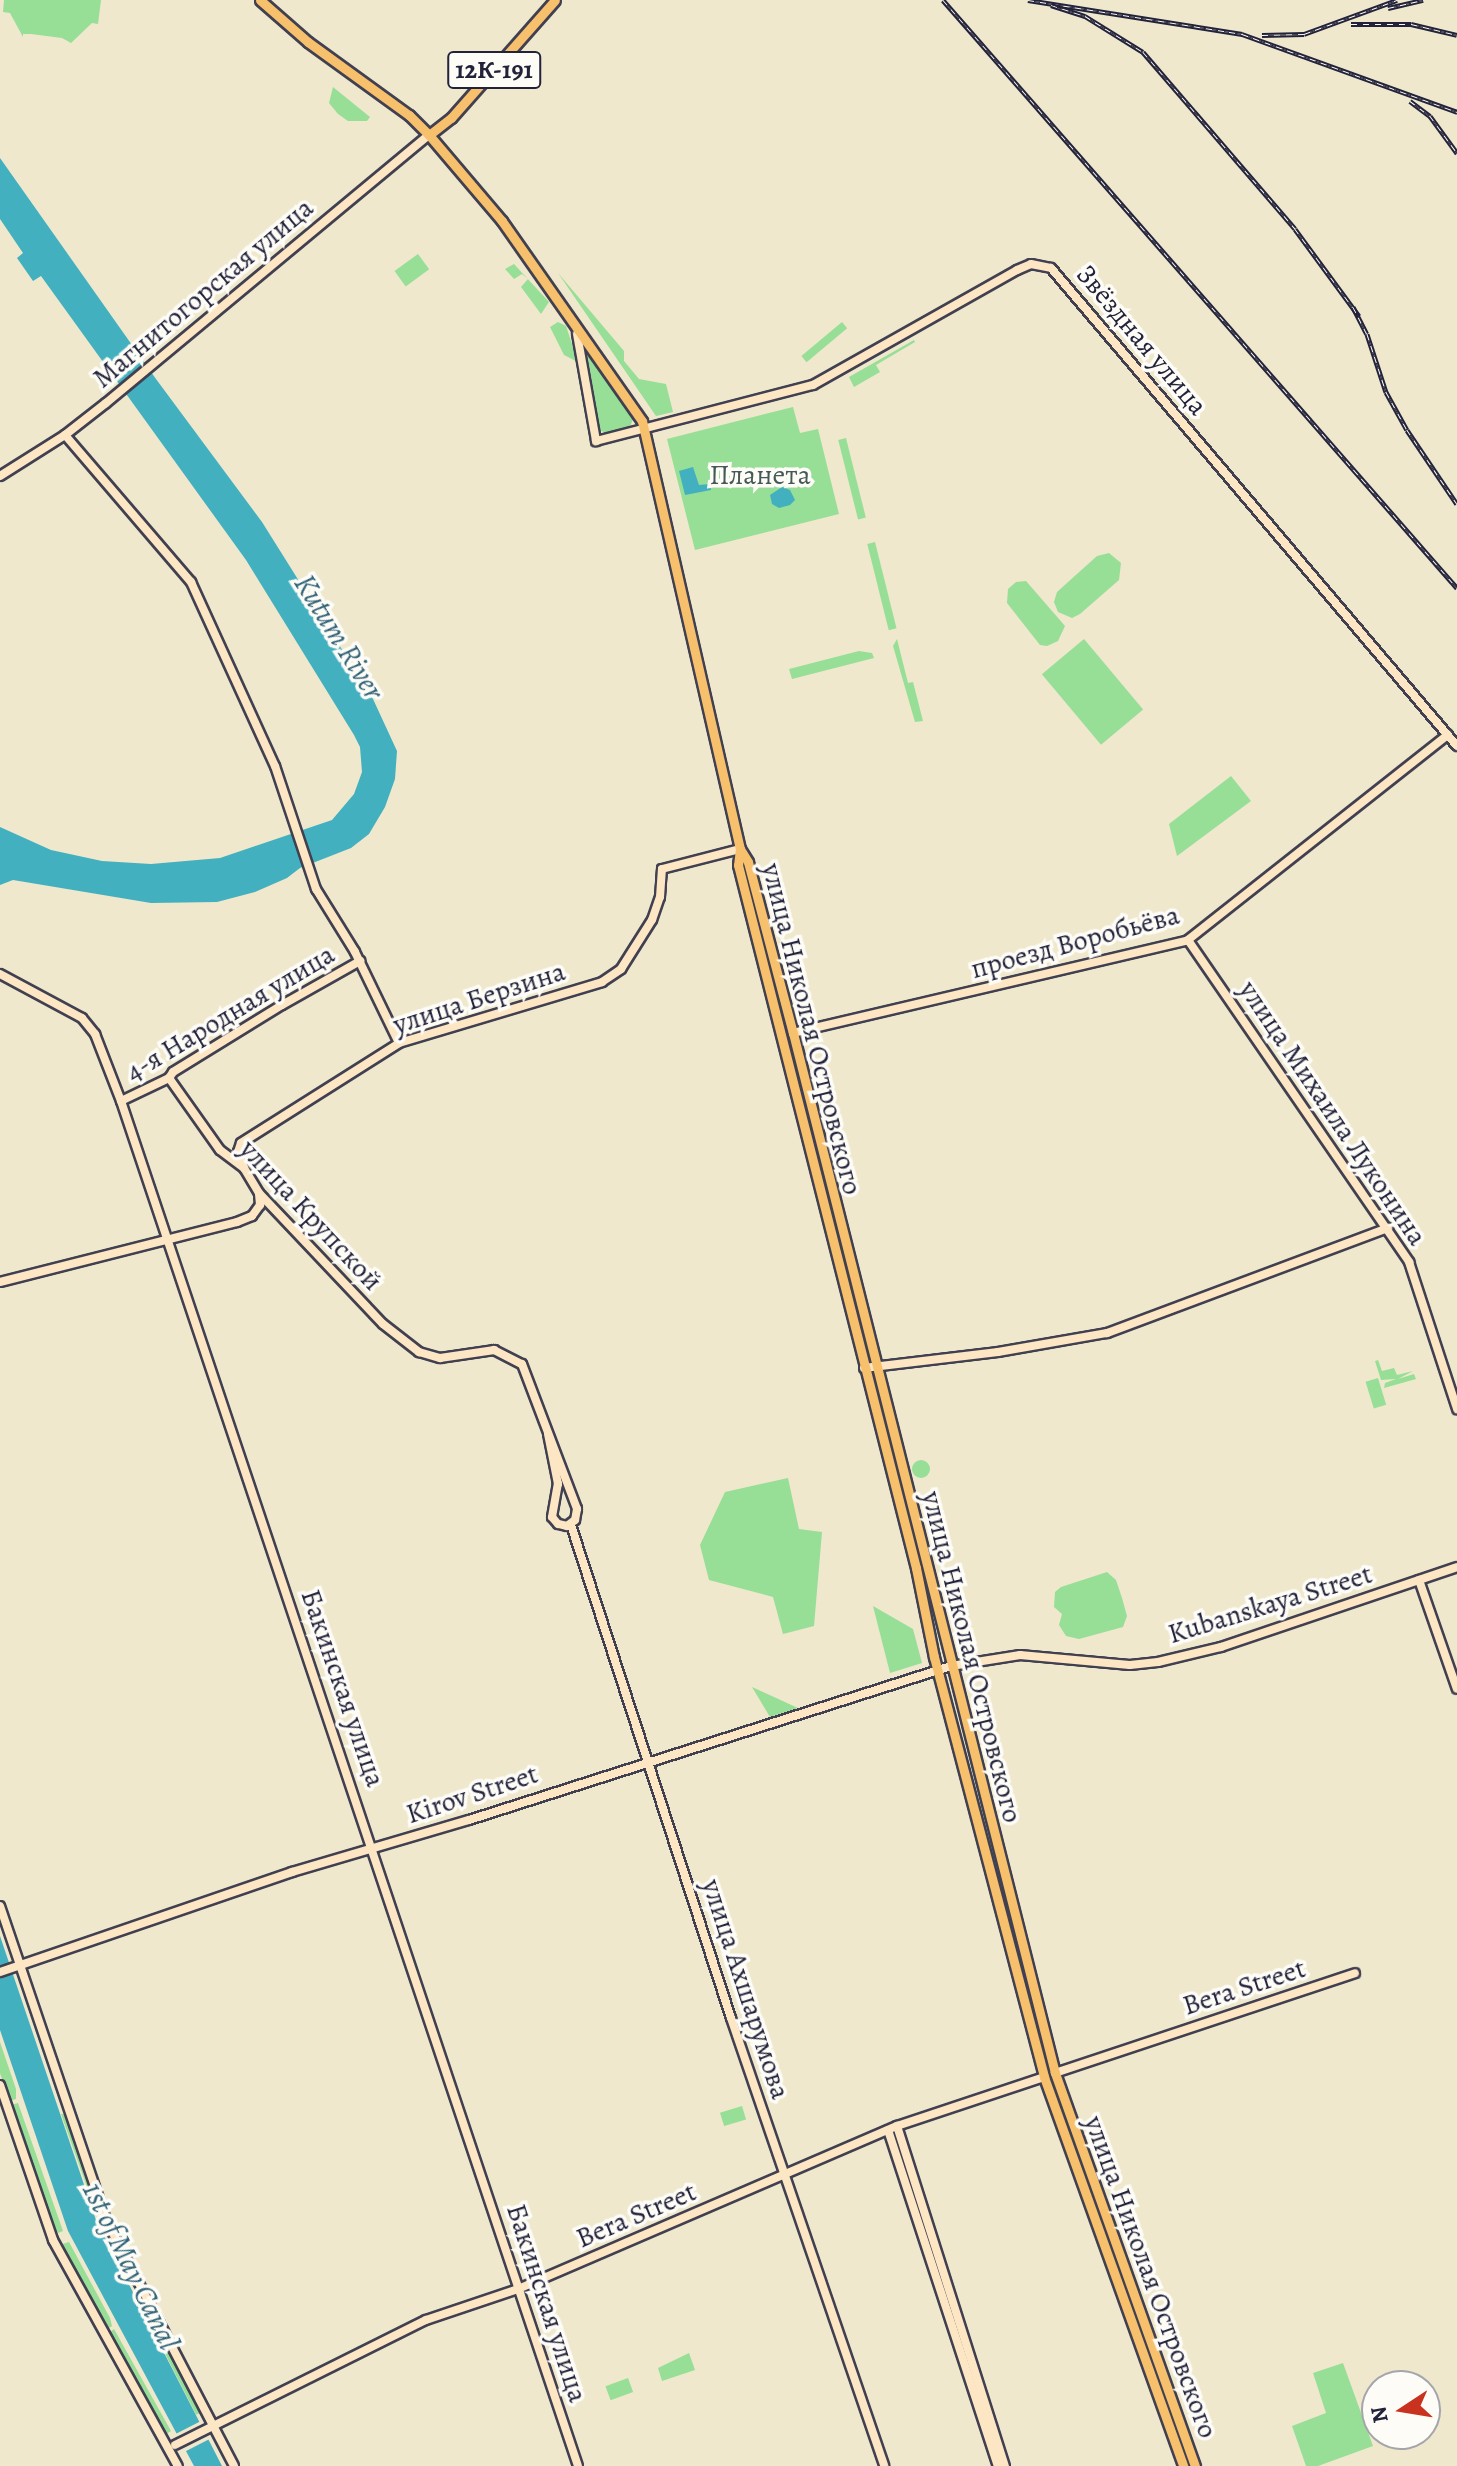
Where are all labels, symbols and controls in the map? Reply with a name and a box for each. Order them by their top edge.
road number: 12К-191 [446,48,542,92]
street label: Магнитогорская улица [86,191,320,395]
street label: Звёздная улица [1069,258,1215,422]
park label: Планета [709,458,811,492]
water label: Kutum River [286,568,392,706]
street label: улица Николая Островского [755,860,869,1198]
street label: проезд Воробьёва [967,898,1183,986]
street label: 4-я Народная улица [119,937,341,1089]
street label: улица Берзина [389,954,569,1042]
street label: улица Михаила Луконина [1232,974,1434,1252]
street label: улица Крупской [233,1133,389,1297]
street label: улица Николая Островского [915,1488,1029,1826]
street label: Kubanskaya Street [1164,1557,1376,1651]
street label: Бакинская улица [294,1585,392,1791]
street label: Kirov Street [402,1757,542,1831]
street label: улица Ахшарумова [695,1875,797,2103]
street label: Bera Street [1178,1951,1310,2023]
street label: улица Николая Островского [1077,2111,1225,2443]
street label: Bera Street [571,2175,701,2255]
water label: 1st of May Canal [75,2176,187,2356]
street label: Бакинская улица [499,2200,595,2406]
north arrow [1361,2370,1441,2450]
text: N [1363,2404,1396,2426]

